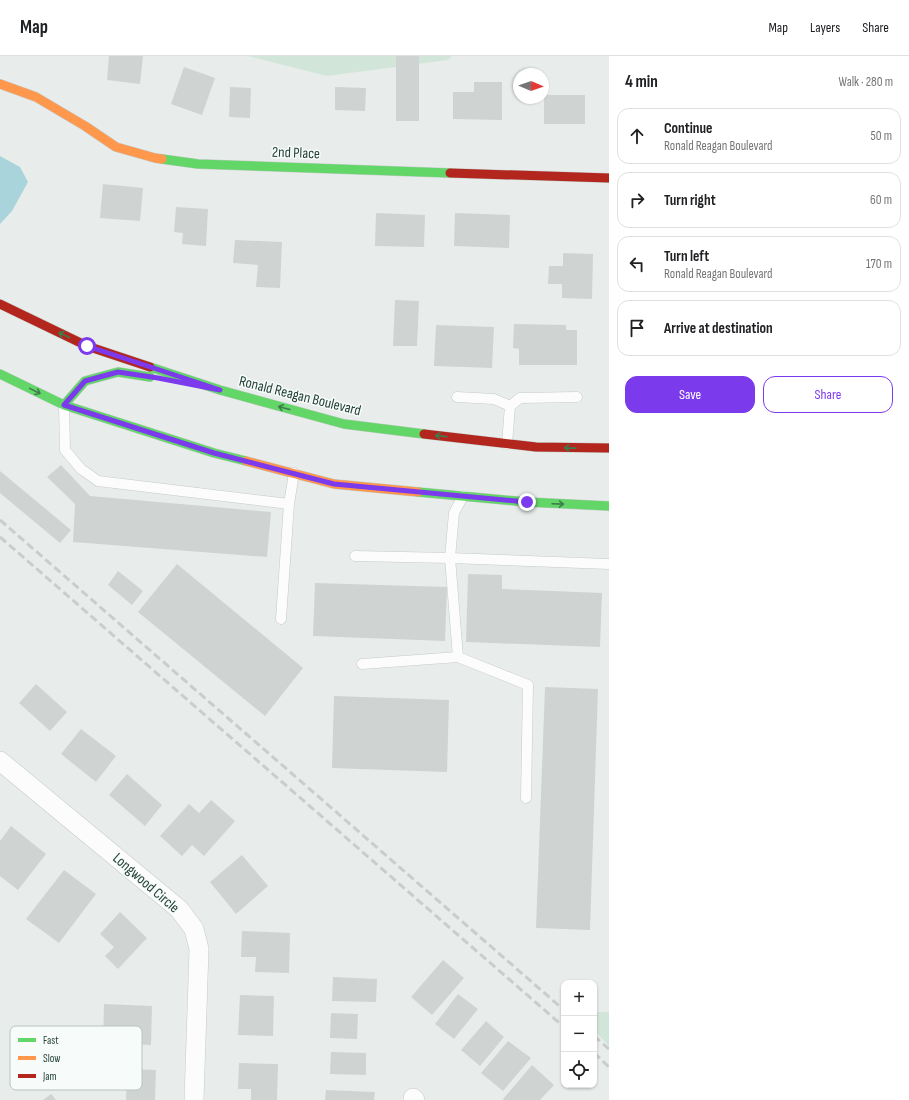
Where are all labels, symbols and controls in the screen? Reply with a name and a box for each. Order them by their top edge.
text: Map [20,16,48,39]
text: Map [768,19,788,36]
text: Layers [810,19,840,36]
text: Share [862,19,889,36]
north arrow [513,68,549,104]
text: 4 min [625,72,658,92]
text: Walk · 280 m [839,74,893,90]
text: Continue [664,119,713,138]
icon: ahead [626,125,648,147]
text: 50 m [871,128,892,144]
text: Ronald Reagan Boulevard [664,138,772,154]
street label: 2nd Place [272,143,320,163]
icon: right [626,189,648,211]
text: Turn right [664,191,716,210]
text: 60 m [870,192,892,208]
text: Turn left [664,247,709,266]
icon: left [626,253,648,275]
text: 170 m [866,256,892,272]
text: Ronald Reagan Boulevard [664,266,772,282]
icon: arrive [626,317,648,339]
text: Arrive at destination [664,319,773,338]
one-way arrow [59,331,71,338]
route start [78,337,96,355]
street label: Ronald Reagan Boulevard [237,372,363,420]
button: Save [625,376,755,413]
button: Share [763,376,893,413]
one-way arrow [29,388,41,395]
one-way arrow [277,404,290,411]
one-way arrow [435,432,448,440]
one-way arrow [564,444,577,452]
route end [518,493,536,511]
one-way arrow [551,500,564,507]
street label: Longwood Circle [109,849,183,917]
map controls [561,980,597,1088]
button: + [561,980,597,1016]
button: − [561,1016,597,1052]
legend [10,1026,142,1090]
text: Fast [43,1034,59,1047]
text: Slow [43,1052,60,1065]
button: locate [561,1052,597,1088]
text: Jam [42,1070,57,1083]

